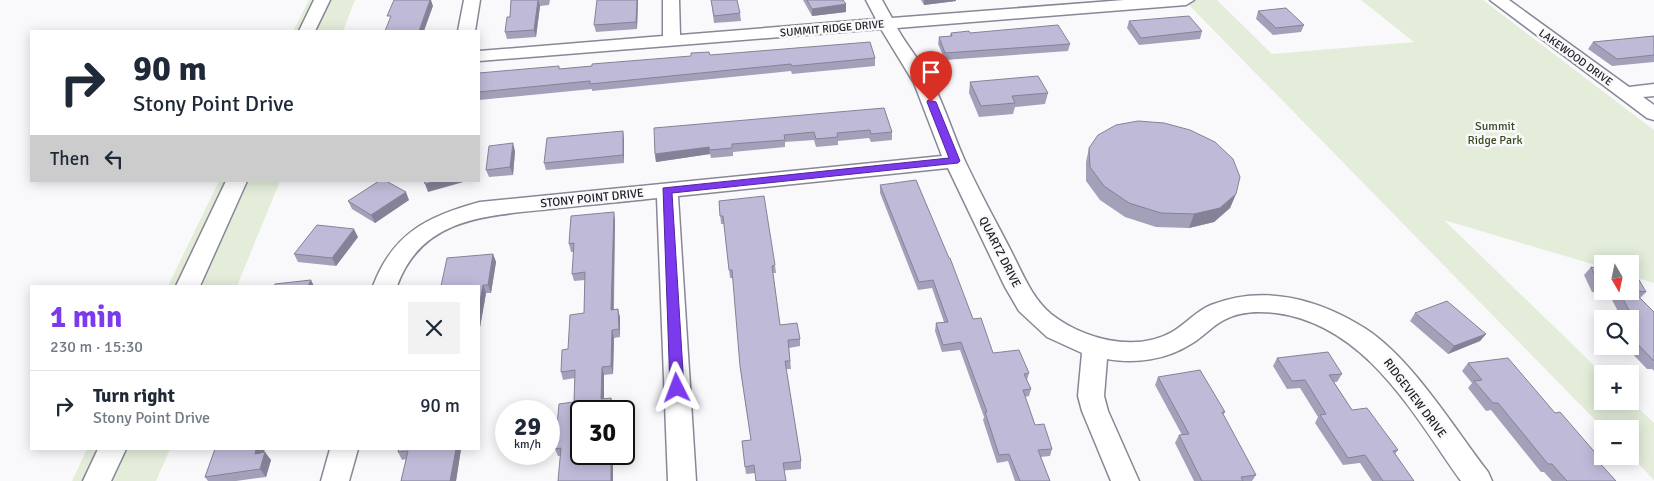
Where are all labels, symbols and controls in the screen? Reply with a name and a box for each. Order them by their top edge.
street label: SUMMIT RIDGE DRIVE [779,17,885,40]
street label: LAKEWOOD DRIVE [1536,26,1615,89]
text: 90 m [133,47,207,90]
icon: right [50,50,115,115]
pin [910,51,952,102]
icon: arrive [917,58,945,86]
text: Stony Point Drive [133,90,294,117]
park label: Summit Ridge Park [1468,119,1522,148]
icon: left [100,145,128,173]
text: Then [50,147,90,171]
street label: STONY POINT DRIVE [540,186,645,211]
street label: QUARTZ DRIVE [975,214,1024,290]
north arrow [1594,255,1639,300]
map controls [1594,255,1639,465]
text: 1 min [50,299,122,336]
button: close [408,302,460,354]
button: search [1594,310,1639,355]
text: 230 m · 15:30 [50,337,143,357]
street label: RIDGEVIEW DRIVE [1380,356,1449,441]
position arrow [650,361,702,413]
button: + [1594,365,1639,410]
text: Turn right [93,384,175,408]
icon: right [50,392,78,420]
text: 90 m [420,394,460,418]
speed limit sign: 30 [570,400,635,465]
text: Stony Point Drive [93,408,210,428]
text: 29 [514,411,541,442]
button: − [1594,420,1639,465]
text: km/h [514,437,541,452]

